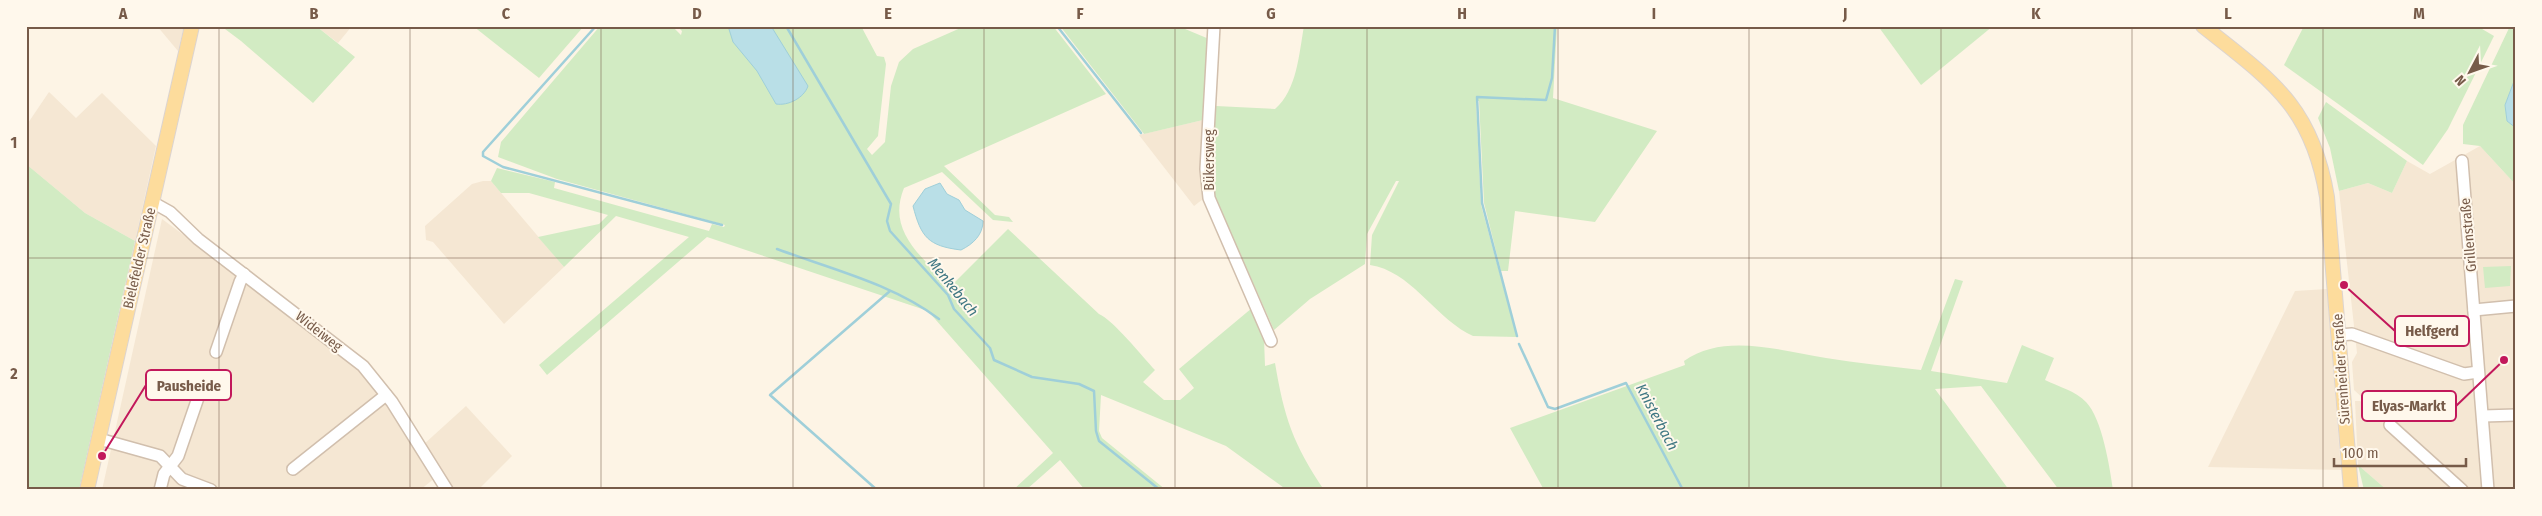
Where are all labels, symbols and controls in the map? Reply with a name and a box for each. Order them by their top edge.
text: A [118,4,128,23]
text: B [310,4,319,23]
text: C [502,4,511,23]
text: D [692,4,702,23]
text: E [884,4,892,23]
text: F [1076,4,1084,23]
text: G [1266,4,1276,23]
text: H [1457,4,1467,23]
text: I [1652,4,1656,23]
text: J [1842,4,1847,23]
text: K [2031,4,2041,23]
text: L [2224,4,2232,23]
text: M [2413,4,2425,23]
north arrow [2444,48,2494,98]
text: N [2451,71,2470,89]
street label: Bükersweg [1201,129,1218,191]
text: 1 [11,133,17,152]
street label: Grillenstraße [2457,197,2480,273]
street label: Bielefelder Straße [120,206,159,310]
water label: Menkebach [924,254,982,320]
street label: Wideiweg [292,308,346,355]
street label: Sürenheider Straße [2329,313,2354,425]
callout: Helfgerd [2395,316,2469,346]
text: Helfgerd [2405,322,2459,340]
text: 2 [9,364,18,383]
callout: Pausheide [146,370,231,400]
text: Pausheide [157,377,222,395]
water label: Knisterbach [1632,381,1682,453]
callout: Elyas-Markt [2362,391,2456,421]
text: Elyas-Markt [2372,397,2447,415]
scale bar [2334,436,2467,468]
text: 100 m [2342,444,2379,462]

